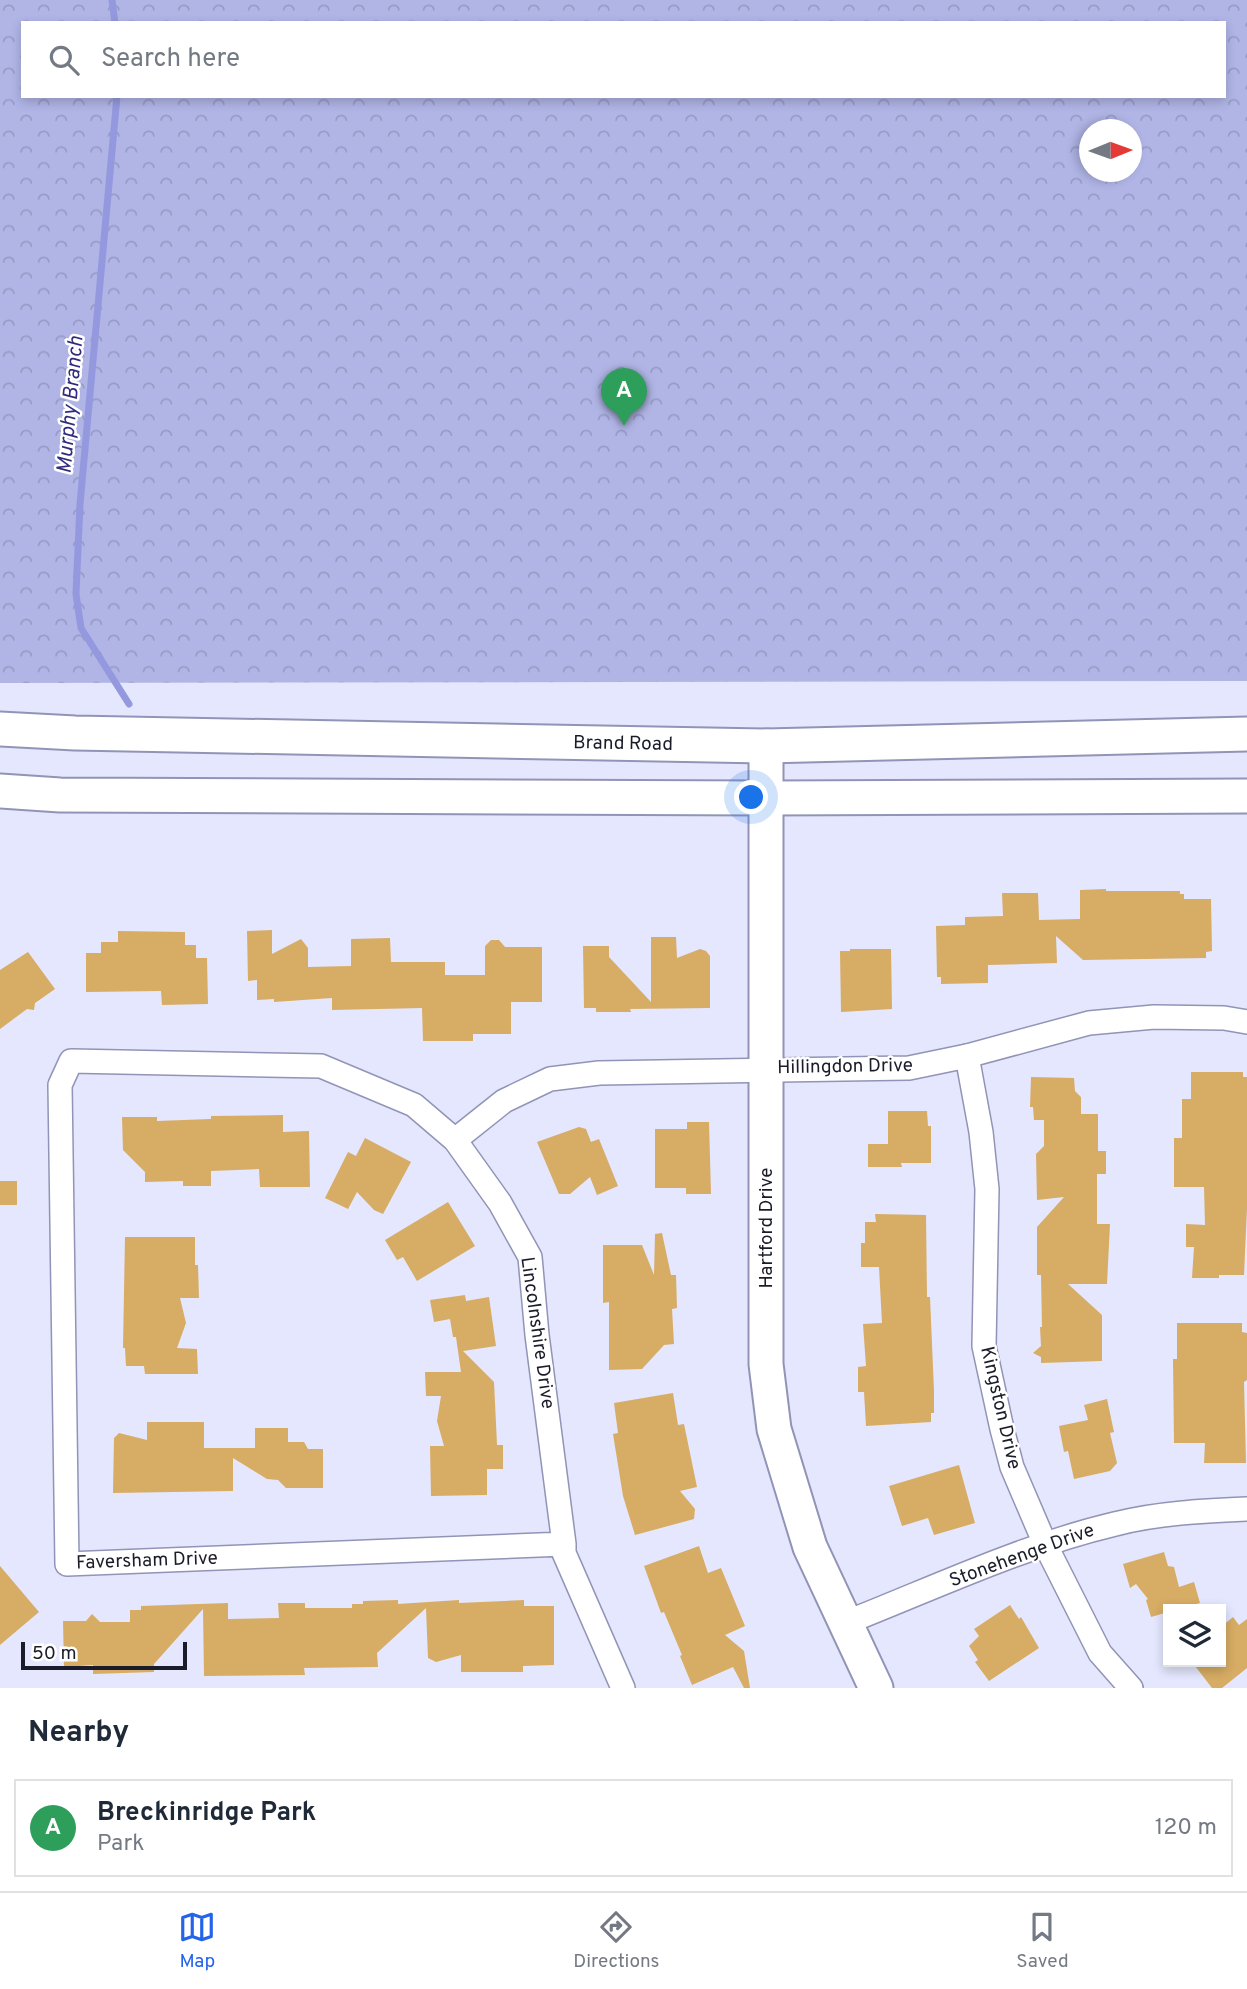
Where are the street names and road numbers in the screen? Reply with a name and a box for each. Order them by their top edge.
street label: Brand Road [573,731,673,757]
street label: Hillingdon Drive [777,1054,913,1080]
street label: Hartford Drive [755,1167,779,1289]
street label: Lincolnshire Drive [514,1255,560,1411]
street label: Kingston Drive [974,1344,1026,1472]
street label: Stonehenge Drive [946,1519,1098,1593]
street label: Faversham Drive [76,1547,218,1575]

